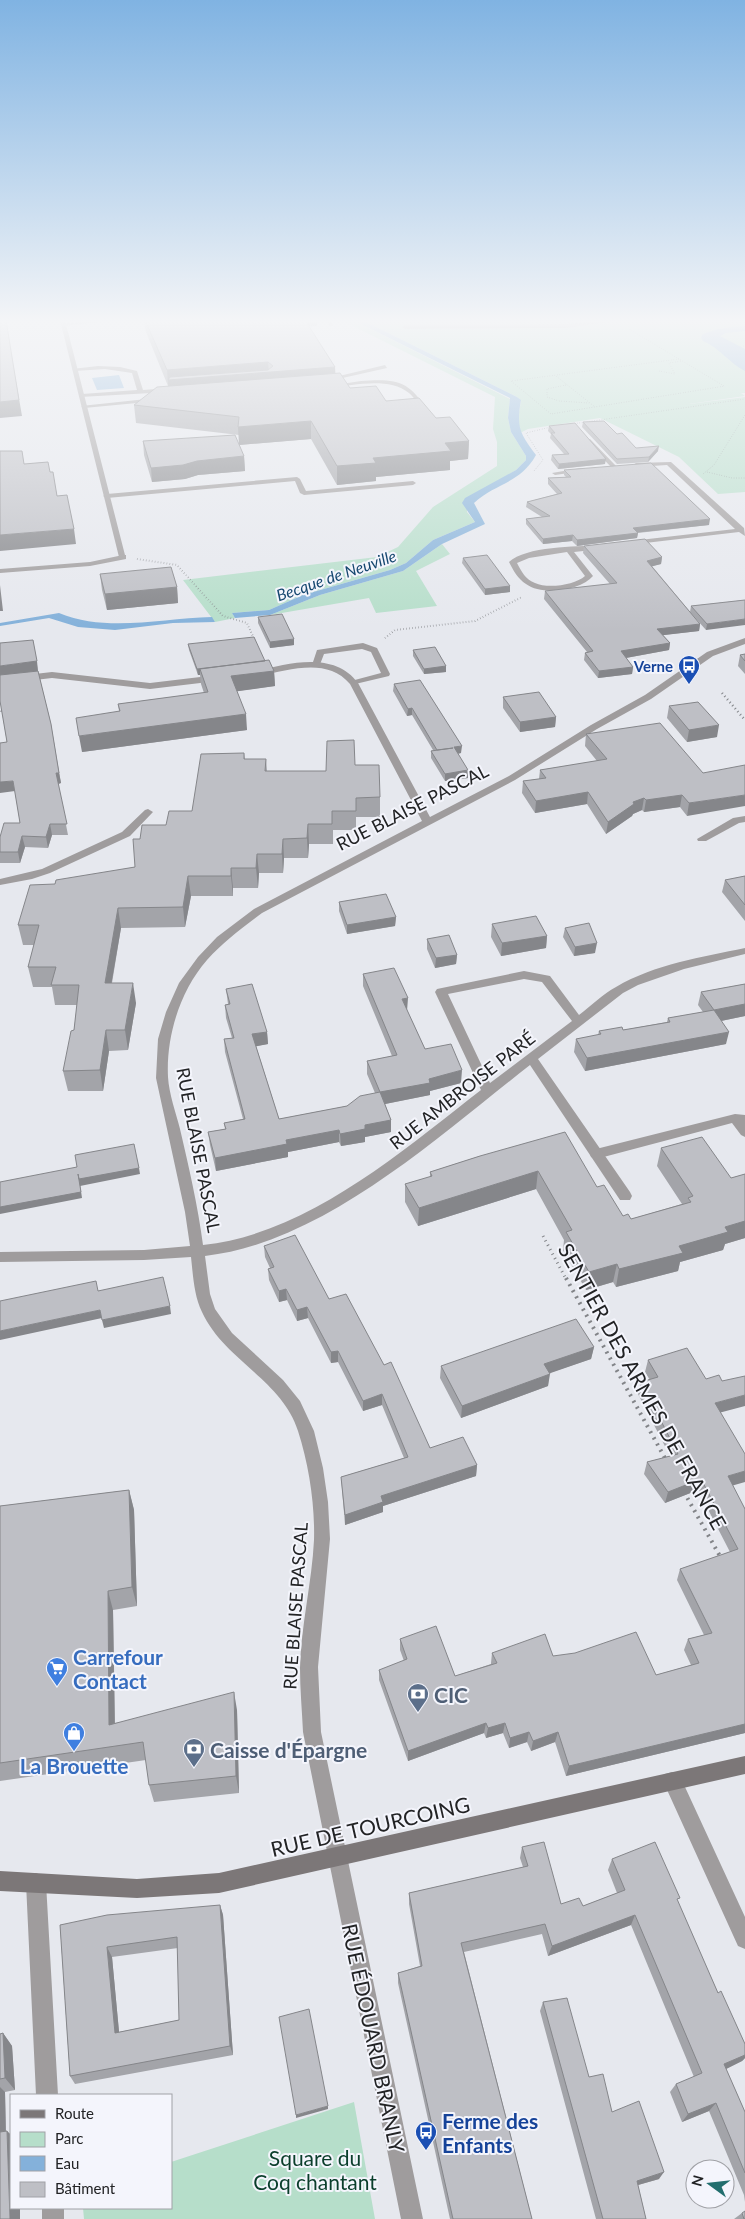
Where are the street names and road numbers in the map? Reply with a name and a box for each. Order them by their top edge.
street label: RUE BLAISE PASCAL [332,759,492,855]
street label: RUE AMBROISE PARÉ [385,1026,539,1154]
street label: RUE BLAISE PASCAL [172,1066,226,1234]
street label: SENTIER DES ARMES DE FRANCE [554,1239,732,1533]
street label: RUE BLAISE PASCAL [278,1522,312,1690]
street label: RUE DE TOURCOING [268,1791,472,1861]
street label: RUE ÉDOUARD BRANLY [337,1921,411,2156]

